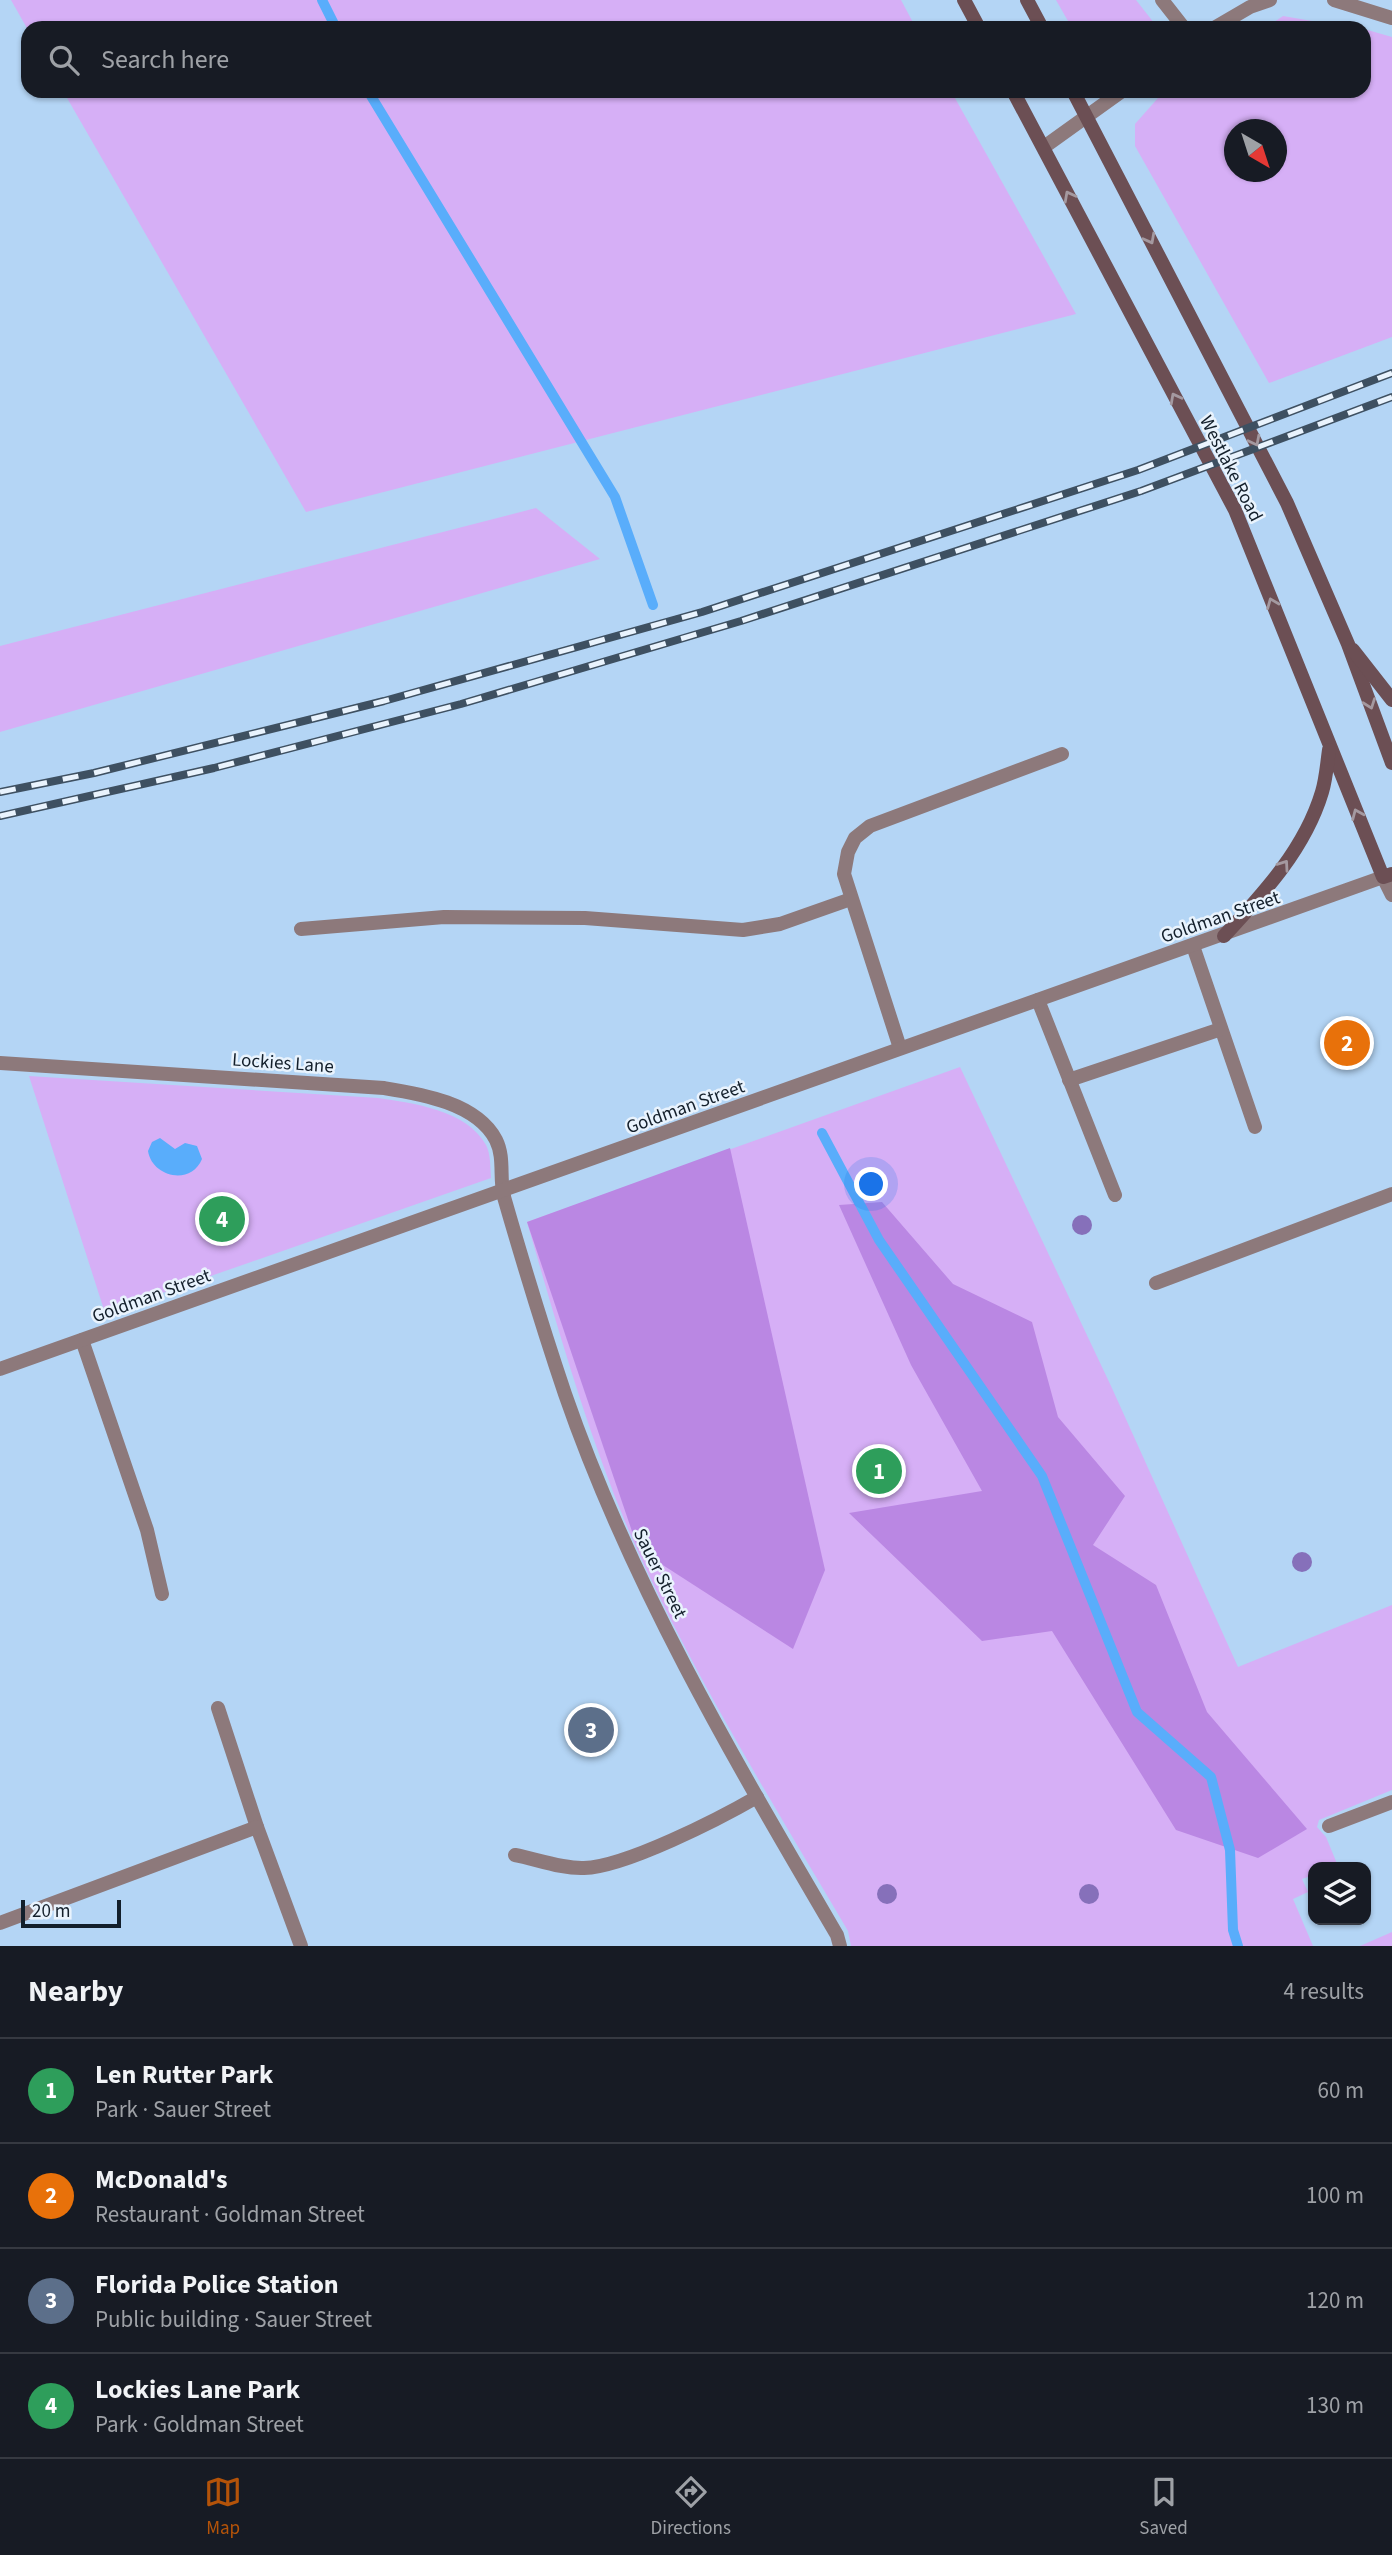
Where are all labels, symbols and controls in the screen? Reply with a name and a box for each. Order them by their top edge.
search box [21,21,1371,98]
icon: search [45,41,83,79]
text: Search here [101,41,229,78]
north arrow [1224,119,1287,182]
one-way arrow [1064,191,1078,204]
one-way arrow [1142,232,1155,244]
one-way arrow [1169,393,1183,405]
street label: Westlake Road [1192,411,1269,526]
one-way arrow [1246,433,1260,446]
one-way arrow [1266,598,1280,610]
one-way arrow [1362,697,1376,709]
one-way arrow [1351,809,1365,822]
one-way arrow [1276,860,1288,873]
street label: Goldman Street [1157,884,1284,950]
pin: 2 [1324,1017,1370,1069]
street label: Lockies Lane [231,1046,335,1081]
street label: Goldman Street [622,1073,749,1141]
your location [854,1167,888,1201]
pin: 4 [199,1193,245,1245]
street label: Goldman Street [88,1262,215,1330]
pin: 1 [856,1445,902,1497]
street label: Sauer Street [626,1524,693,1624]
pin: 3 [568,1704,614,1756]
map controls [1308,1862,1371,1925]
button: layers [1308,1862,1371,1925]
scale bar [21,1897,121,1929]
text: 20 m [32,1898,70,1925]
text: Nearby [28,1970,123,2013]
text: 4 results [1284,1975,1364,2008]
text: Len Rutter Park [95,2056,273,2093]
text: 1 [45,2074,57,2107]
text: 60 m [1317,2074,1364,2107]
text: Park · Sauer Street [95,2093,271,2126]
text: McDonald's [95,2161,228,2198]
text: 2 [45,2179,57,2212]
text: 100 m [1306,2179,1364,2212]
text: Restaurant · Goldman Street [95,2198,365,2231]
text: Florida Police Station [95,2266,339,2303]
text: 3 [45,2284,57,2317]
text: 120 m [1306,2284,1364,2317]
text: Public building · Sauer Street [95,2303,372,2336]
text: Lockies Lane Park [95,2371,300,2408]
text: 4 [45,2389,57,2422]
text: 130 m [1306,2389,1364,2422]
text: Park · Goldman Street [95,2408,304,2441]
tab: Map [204,2473,242,2542]
tab: Directions [651,2473,731,2542]
tab: Saved [1139,2473,1188,2542]

